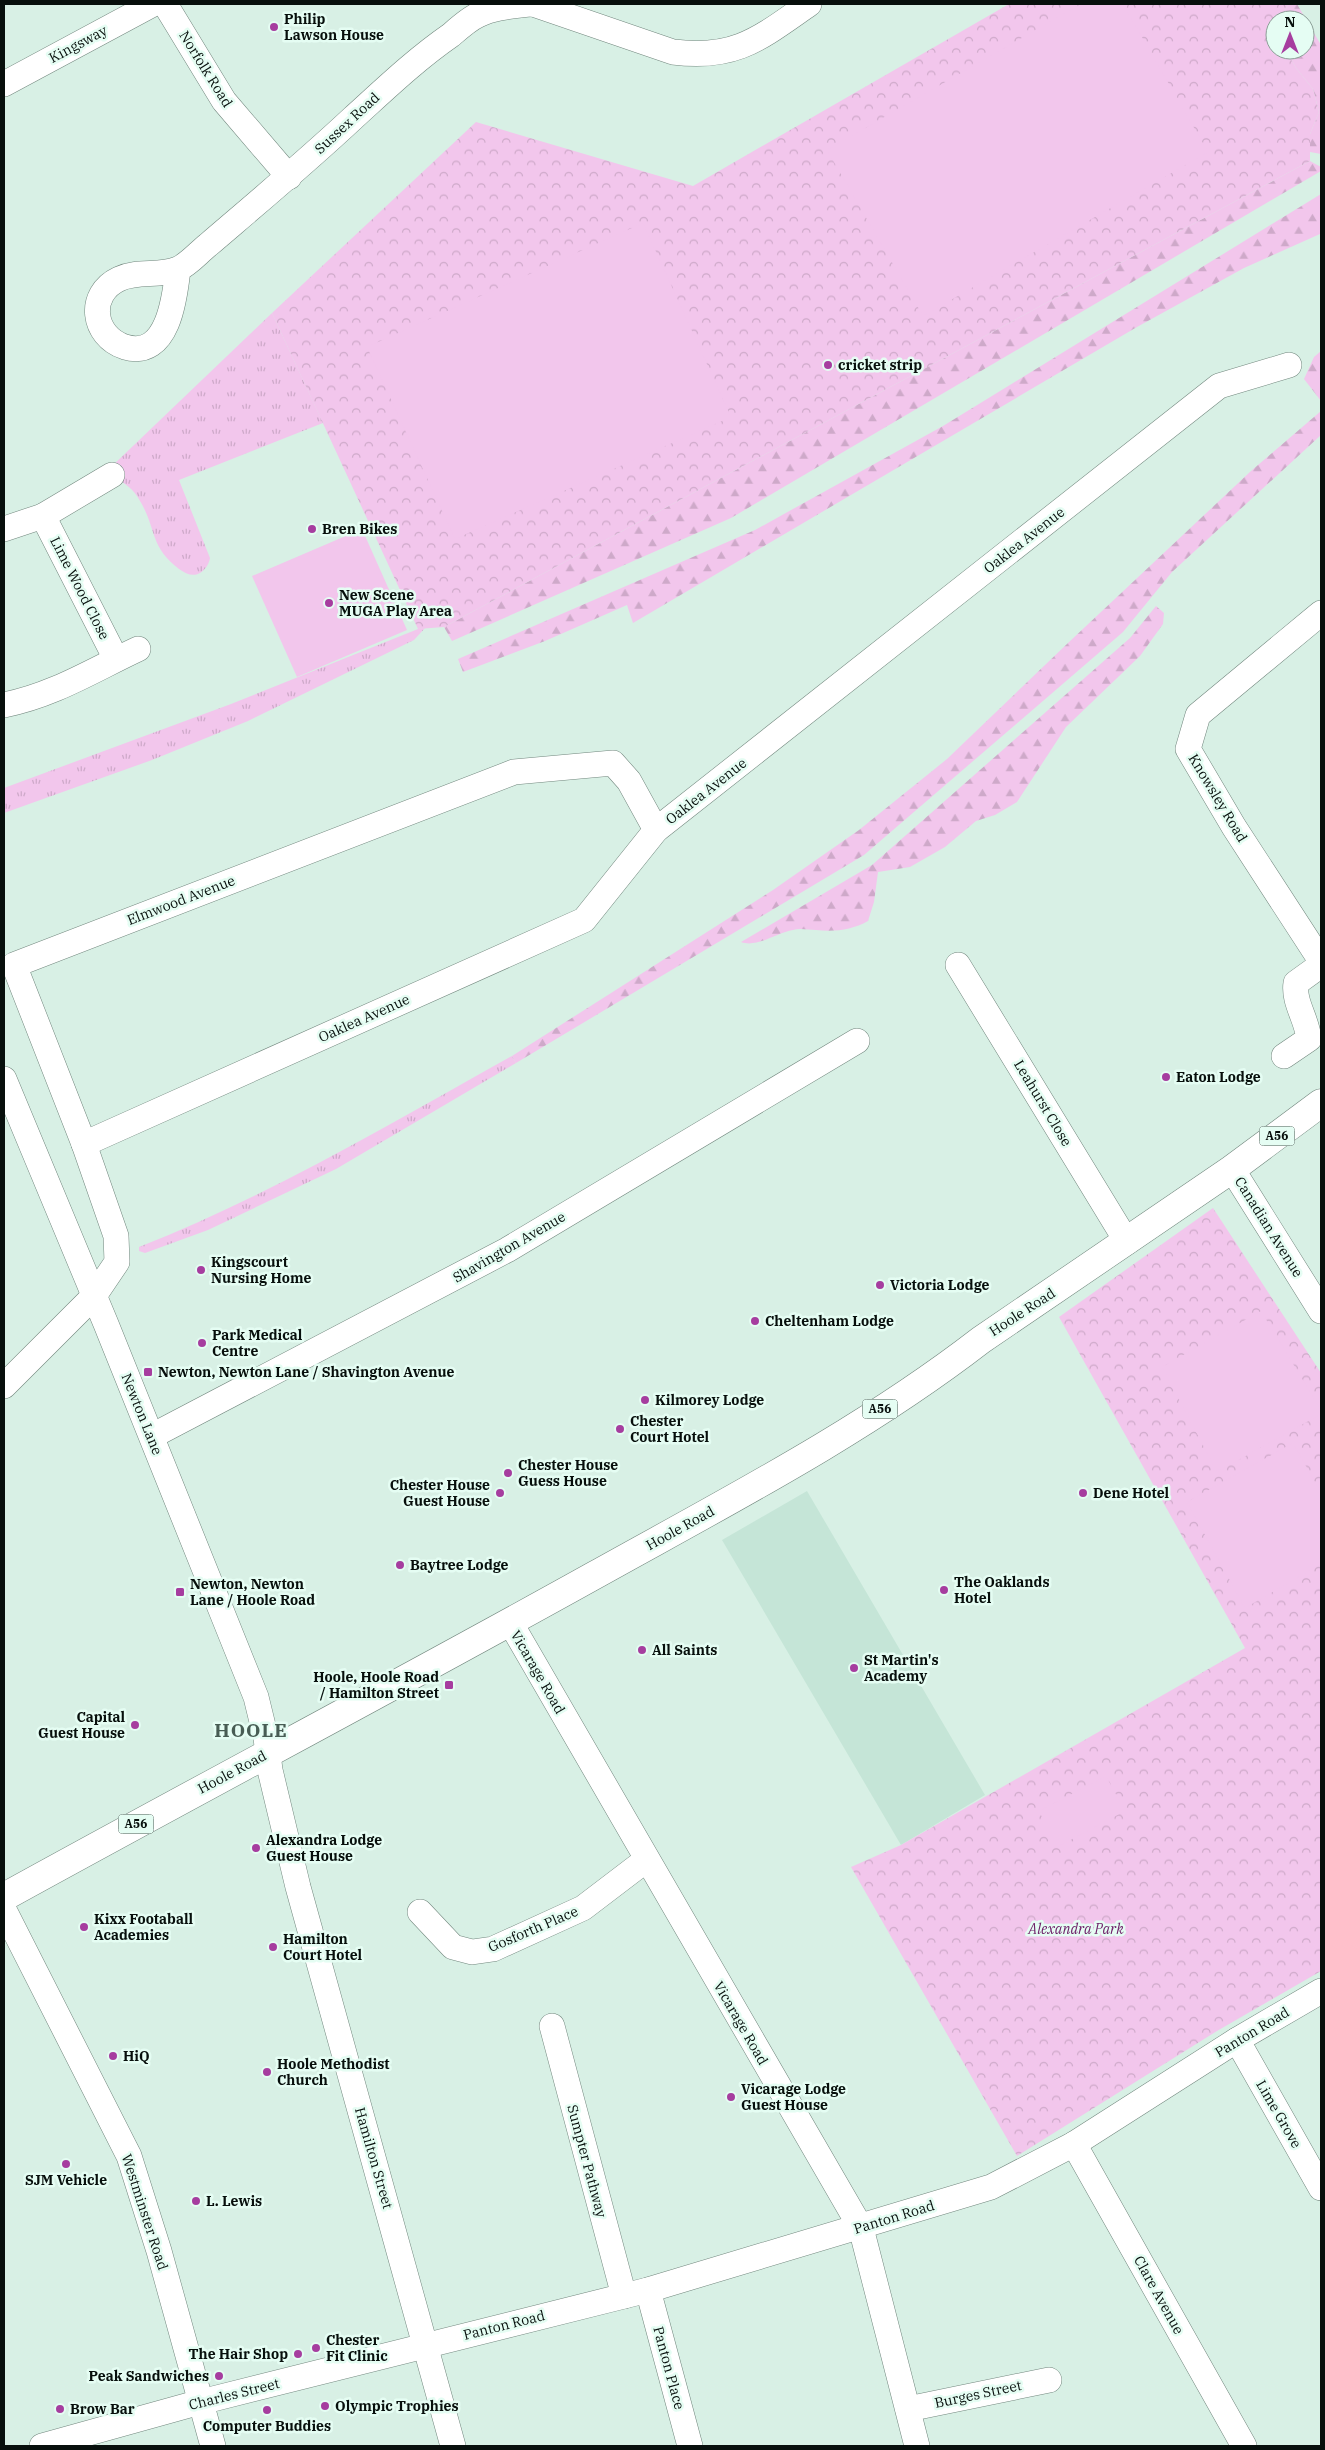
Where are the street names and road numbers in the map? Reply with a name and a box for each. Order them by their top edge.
street label: Kingsway [46,21,111,67]
street label: Norfolk Road [175,27,237,111]
street label: Sussex Road [311,88,384,158]
street label: Oaklea Avenue [980,503,1068,577]
street label: Lime Wood Close [46,534,114,642]
street label: Knowsley Road [1185,751,1252,846]
street label: Oaklea Avenue [662,754,750,828]
street label: Elmwood Avenue [124,871,238,929]
street label: Oaklea Avenue [316,990,412,1046]
street label: Leahurst Close [1010,1057,1076,1149]
road number: A56 [1260,1126,1294,1146]
street label: Canadian Avenue [1231,1173,1307,1281]
street label: Shavington Avenue [449,1207,569,1287]
street label: Hoole Road [986,1284,1059,1340]
street label: Newton Lane [117,1370,167,1458]
road number: A56 [862,1400,898,1418]
street label: Hoole Road [643,1502,718,1554]
street label: Vicarage Road [507,1627,569,1717]
street label: Hoole Road [195,1746,270,1798]
road number: A56 [118,1815,154,1834]
street label: Gosforth Place [485,1902,581,1956]
street label: Vicarage Road [710,1978,772,2068]
street label: Panton Road [1212,2003,1293,2061]
street label: Lime Grove [1252,2077,1306,2151]
street label: Sumpter Pathway [563,2103,611,2220]
street label: Hamilton Street [351,2105,397,2211]
street label: Westminster Road [118,2152,172,2273]
street label: Panton Road [851,2196,937,2238]
street label: Clare Avenue [1130,2253,1188,2337]
street label: Panton Road [461,2306,547,2344]
street label: Panton Place [649,2324,689,2412]
street label: Charles Street [187,2374,281,2414]
street label: Burges Street [933,2376,1023,2412]

